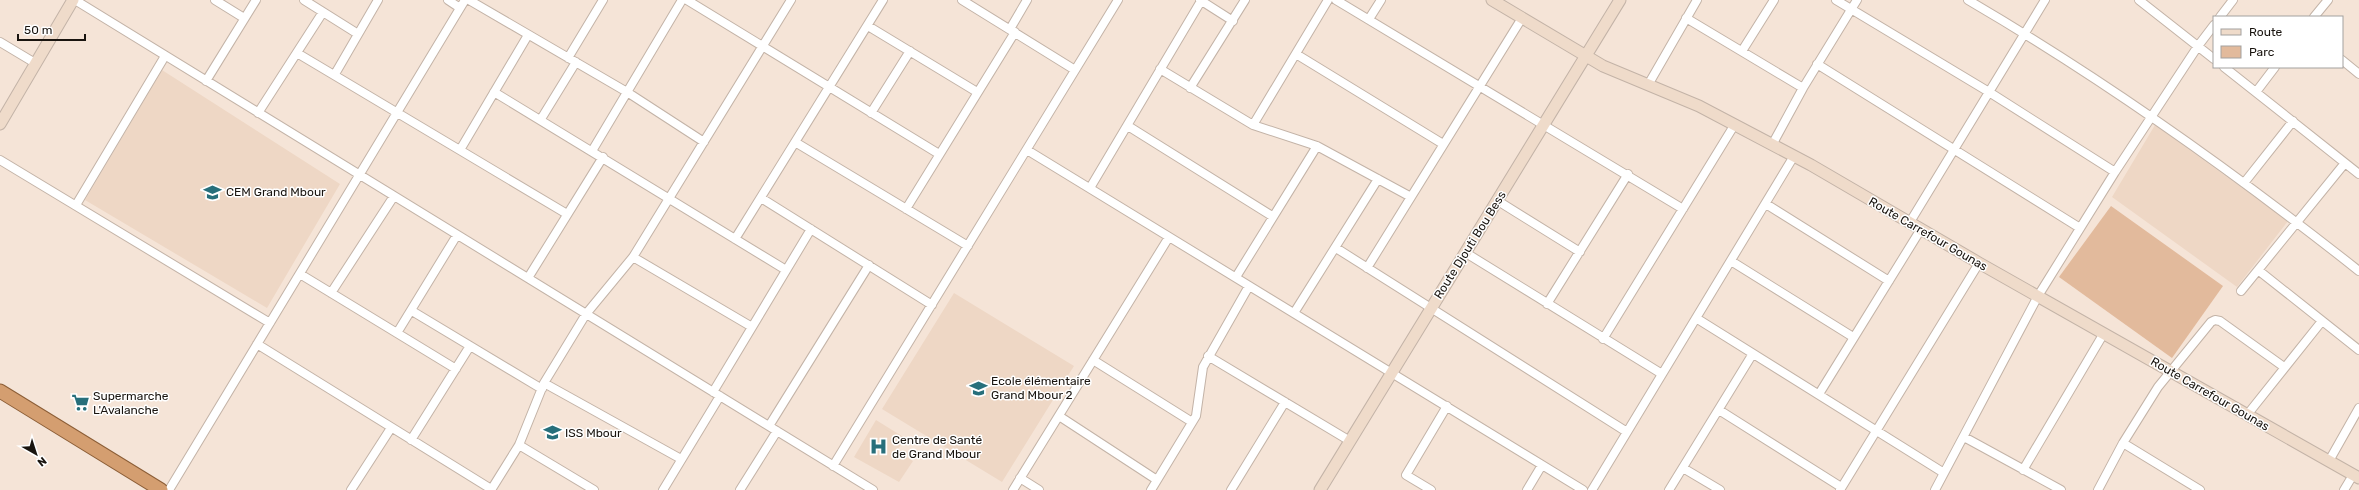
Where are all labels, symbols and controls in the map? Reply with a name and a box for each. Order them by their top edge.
scale bar [18,16,85,42]
legend [2213,16,2343,68]
text: 50 m [24,23,52,37]
text: Route [2249,25,2283,39]
text: Parc [2249,45,2275,59]
school or university icon: CEM Grand Mbour [203,182,223,202]
place label: CEM Grand Mbour [226,185,326,199]
street label: Route Djouti Bou Bess [1431,189,1509,301]
street label: Route Carrefour Gounas [1866,194,1990,274]
street label: Route Carrefour Gounas [2148,354,2272,434]
place label: Ecole élémentaire Grand Mbour 2 [991,374,1091,402]
school or university icon: Ecole élémentaire Grand Mbour 2 [968,378,988,398]
place label: Supermarche L'Avalanche [93,389,169,417]
supermarket icon: Supermarche L'Avalanche [70,393,90,413]
school or university icon: ISS Mbour [542,423,562,443]
place label: ISS Mbour [565,426,622,440]
place label: Centre de Santé de Grand Mbour [892,433,982,461]
north arrow [16,434,56,474]
hospital icon: Centre de Santé de Grand Mbour [869,437,889,457]
text: N [35,454,49,469]

